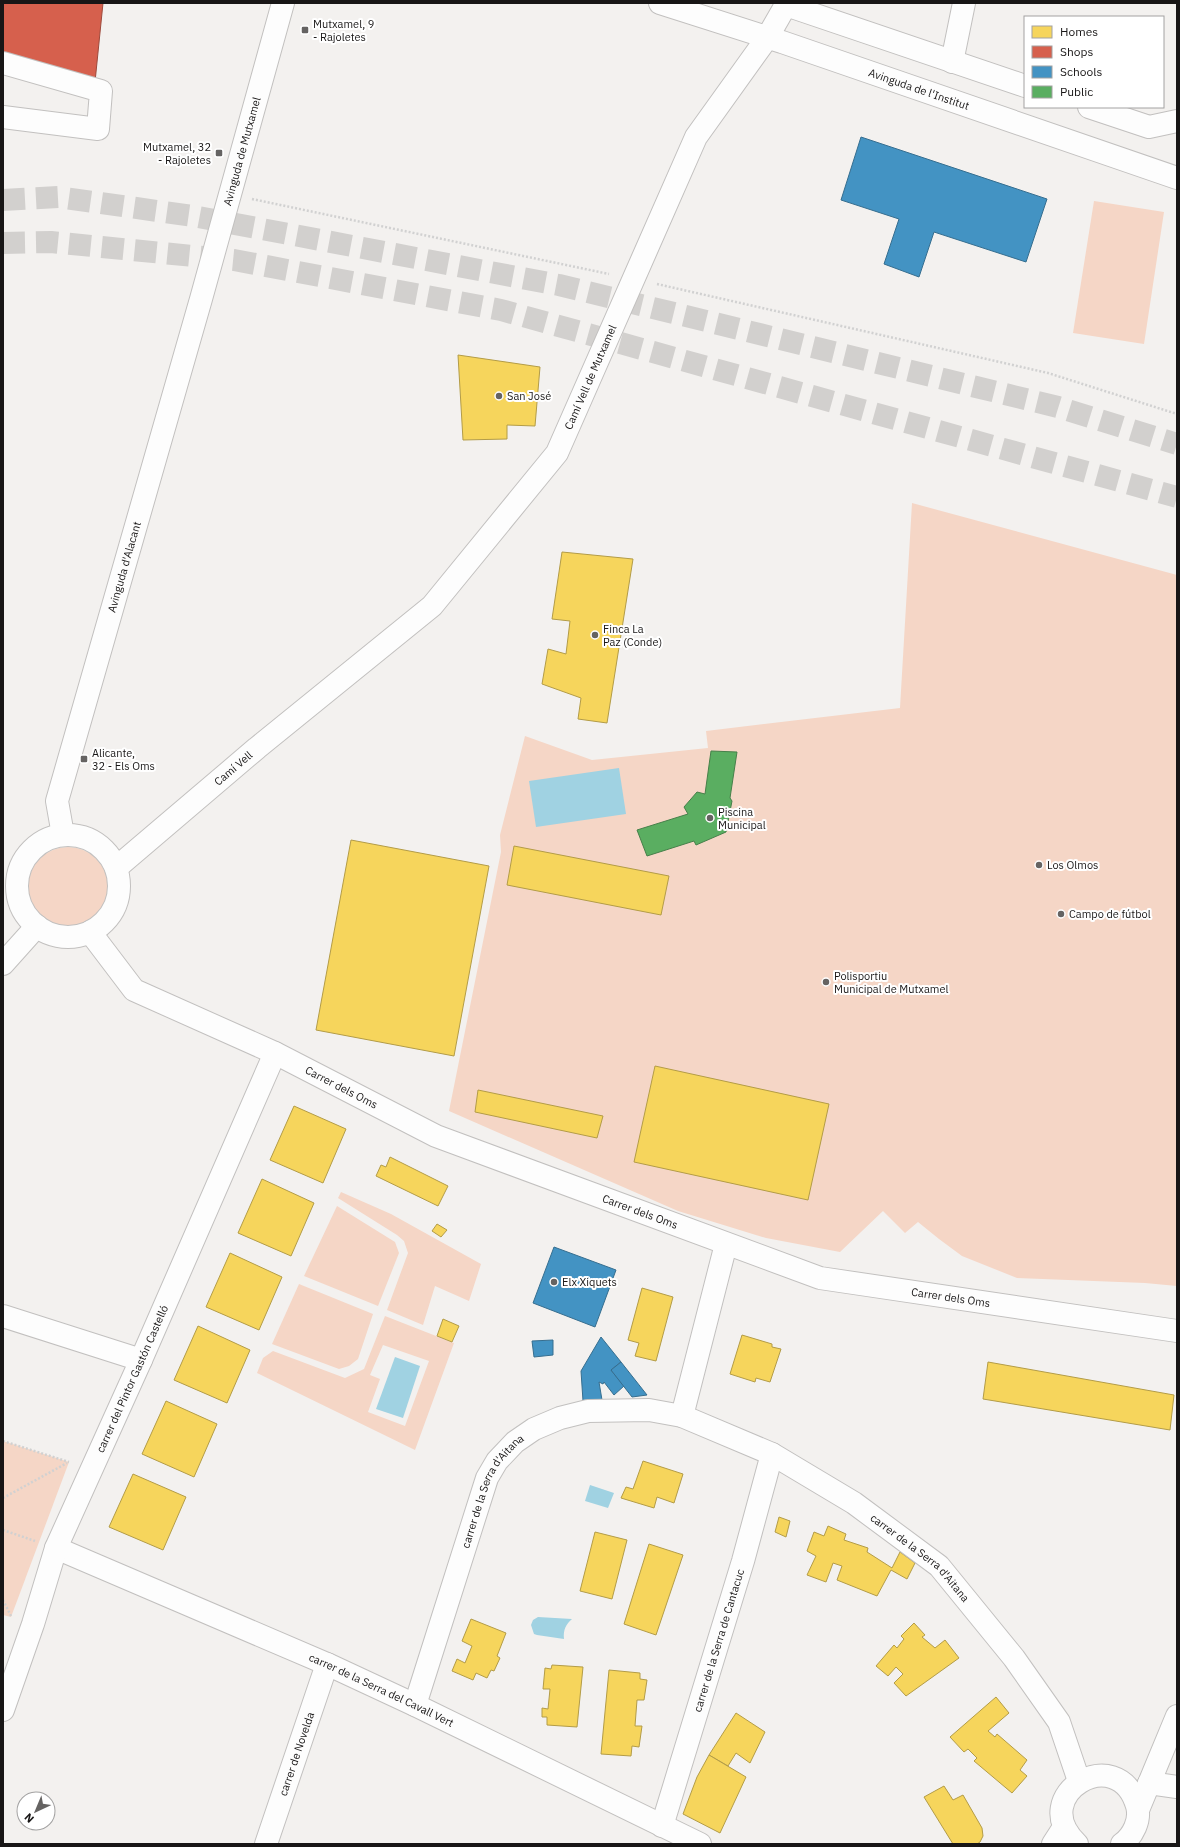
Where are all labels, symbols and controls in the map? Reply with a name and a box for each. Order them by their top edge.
legend [1024,16,1164,108]
place label: Mutxamel, 9 - Rajoletes [313,17,374,44]
text: Homes [1060,24,1098,39]
marker: Mutxamel, 9 - Rajoletes [300,25,310,35]
text: Shops [1060,44,1093,59]
text: Schools [1060,64,1103,79]
street label: Avinguda de l'Institut [867,65,971,113]
text: Public [1060,84,1093,99]
street label: Avinguda de Mutxamel [220,95,264,207]
place label: Mutxamel, 32 - Rajoletes [143,140,211,167]
marker: Mutxamel, 32 - Rajoletes [214,148,224,158]
street label: Camí Vell de Mutxamel [561,323,620,432]
place label: San José [507,389,551,403]
marker: San José [494,391,504,401]
street label: Avinguda d'Alacant [104,520,144,614]
place label: Finca La Paz (Conde) [603,622,662,649]
marker: Finca La Paz (Conde) [590,630,600,640]
place label: Alicante, 32 - Els Oms [92,746,155,773]
street label: Camí Vell [211,748,255,788]
marker: Alicante, 32 - Els Oms [79,754,89,764]
place label: Piscina Municipal [718,805,766,832]
marker: Piscina Municipal [705,813,715,823]
place label: Los Olmos [1047,858,1098,872]
marker: Los Olmos [1034,860,1044,870]
place label: Campo de fútbol [1069,907,1151,921]
marker: Campo de fútbol [1056,909,1066,919]
place label: Polisportiu Municipal de Mutxamel [834,969,948,996]
marker: Polisportiu Municipal de Mutxamel [821,977,831,987]
street label: Carrer dels Oms [303,1063,380,1112]
street label: Carrer dels Oms [600,1191,680,1232]
place label: Elx Xiquets [562,1275,617,1289]
marker: Elx Xiquets [549,1277,559,1287]
street label: Carrer dels Oms [910,1285,991,1310]
street label: carrer del Pintor Gastón Castelló [93,1303,171,1455]
street label: carrer de la Serra d'Aitana [458,1431,526,1550]
street label: carrer de la Serra d'Aitana [868,1511,972,1605]
street label: carrer de la Serra de Cantacuc [690,1567,747,1714]
street label: carrer de la Serra del Cavall Vert [307,1650,456,1730]
street label: carrer de Novelda [276,1710,317,1798]
north arrow [16,1791,56,1831]
text: N [21,1810,37,1826]

